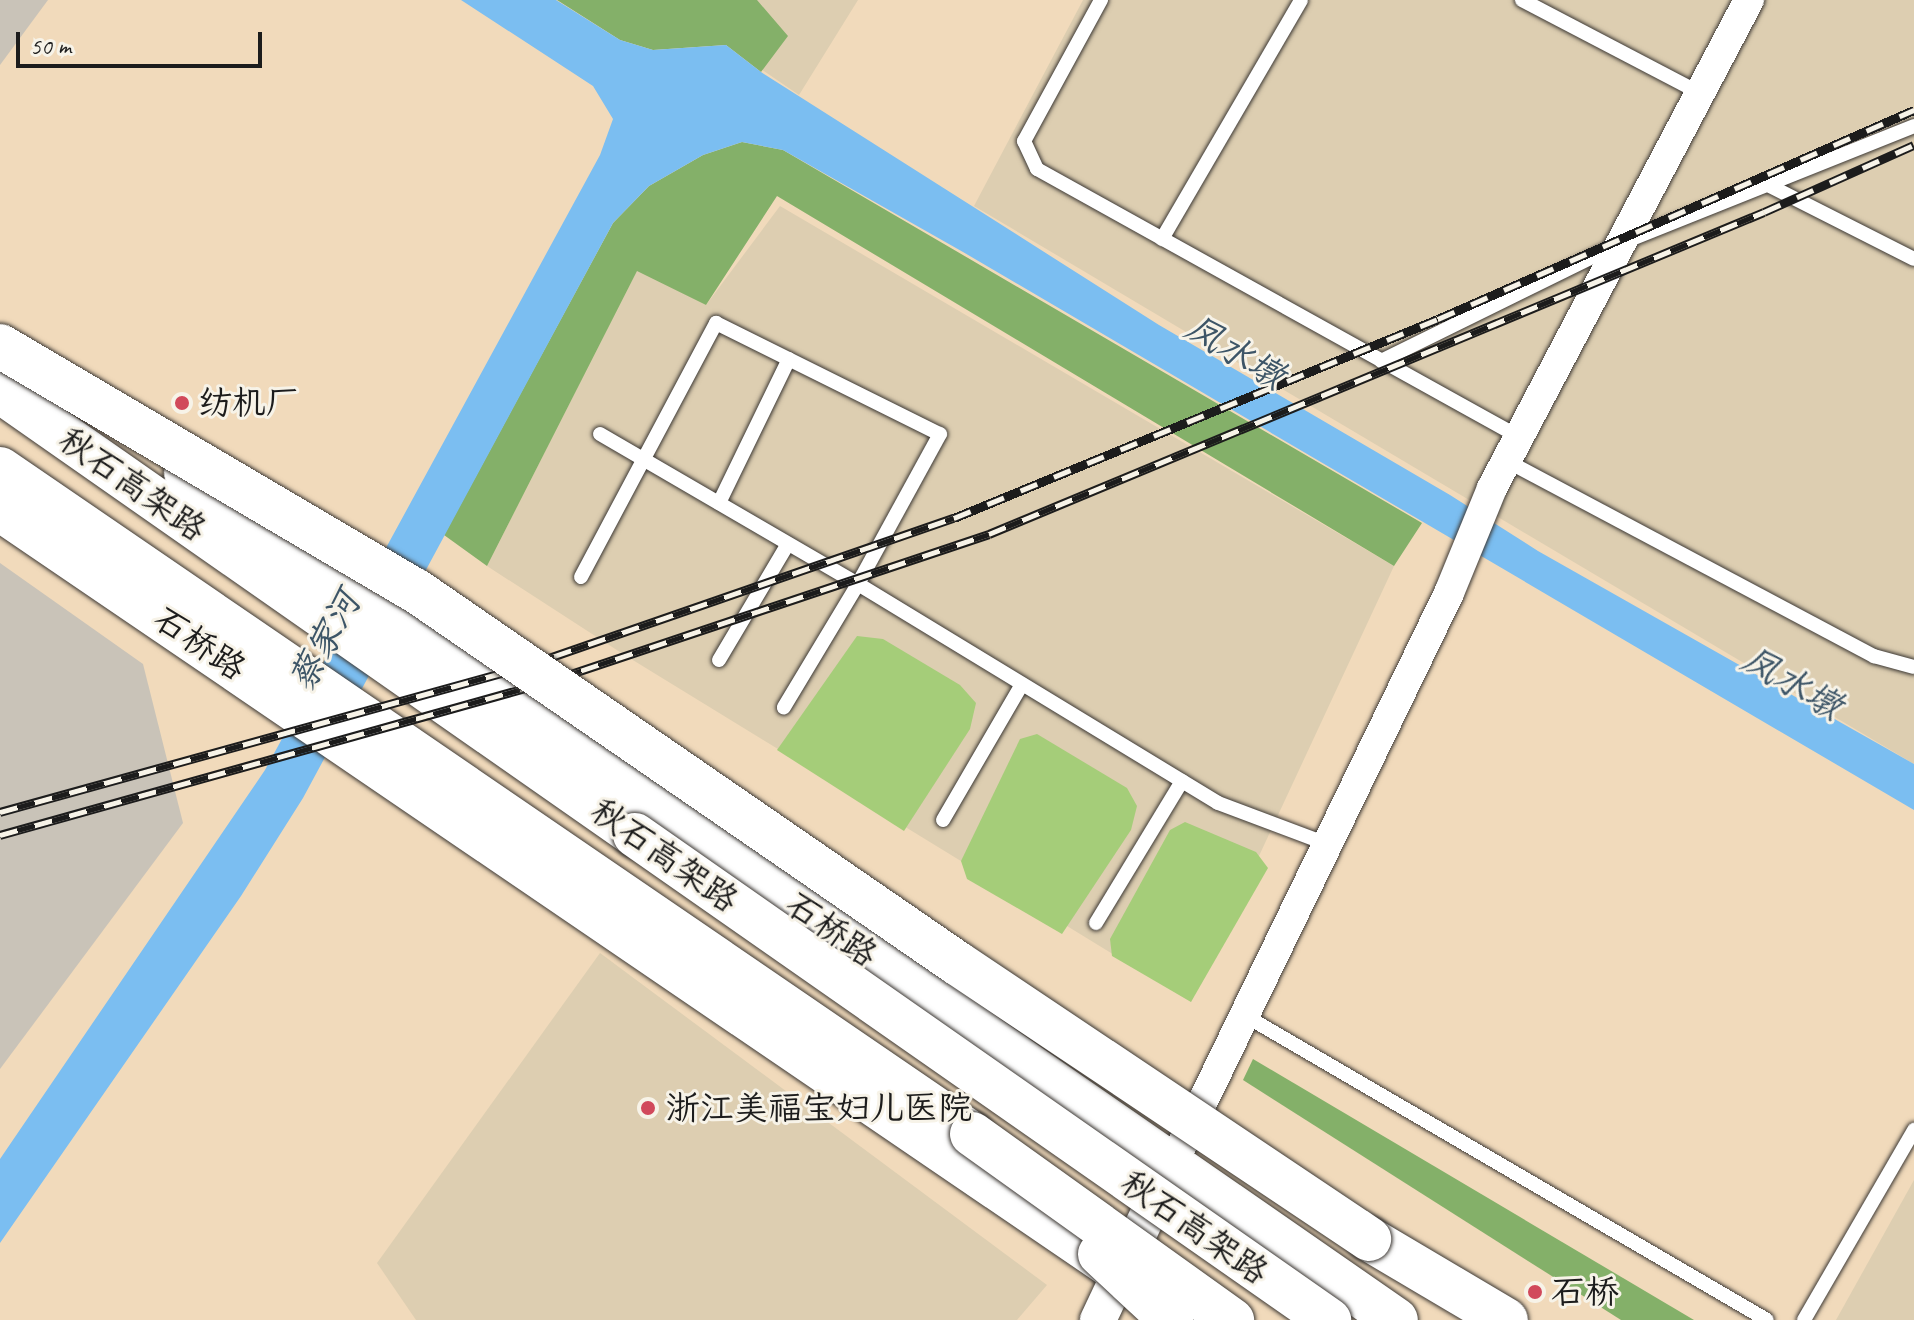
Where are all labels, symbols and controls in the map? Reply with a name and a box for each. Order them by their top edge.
scale bar [20,16,266,66]
text: 50 m [30,31,71,61]
water label: 凤水墩 [1178,306,1292,398]
place label: 纺机厂 [198,383,300,423]
marker: 纺机厂 [173,394,191,412]
street label: 秋石高架路 [52,419,214,549]
water label: 蔡家河 [280,583,370,699]
street label: 石桥路 [146,598,254,688]
water label: 凤水墩 [1734,637,1850,729]
street label: 秋石高架路 [584,790,746,920]
street label: 石桥路 [779,883,885,975]
place label: 浙江美福宝妇儿医院 [666,1088,972,1128]
marker: 浙江美福宝妇儿医院 [637,1097,659,1119]
street label: 秋石高架路 [1114,1162,1276,1292]
place label: 石桥 [1551,1272,1619,1312]
marker: 石桥 [1526,1283,1544,1301]

